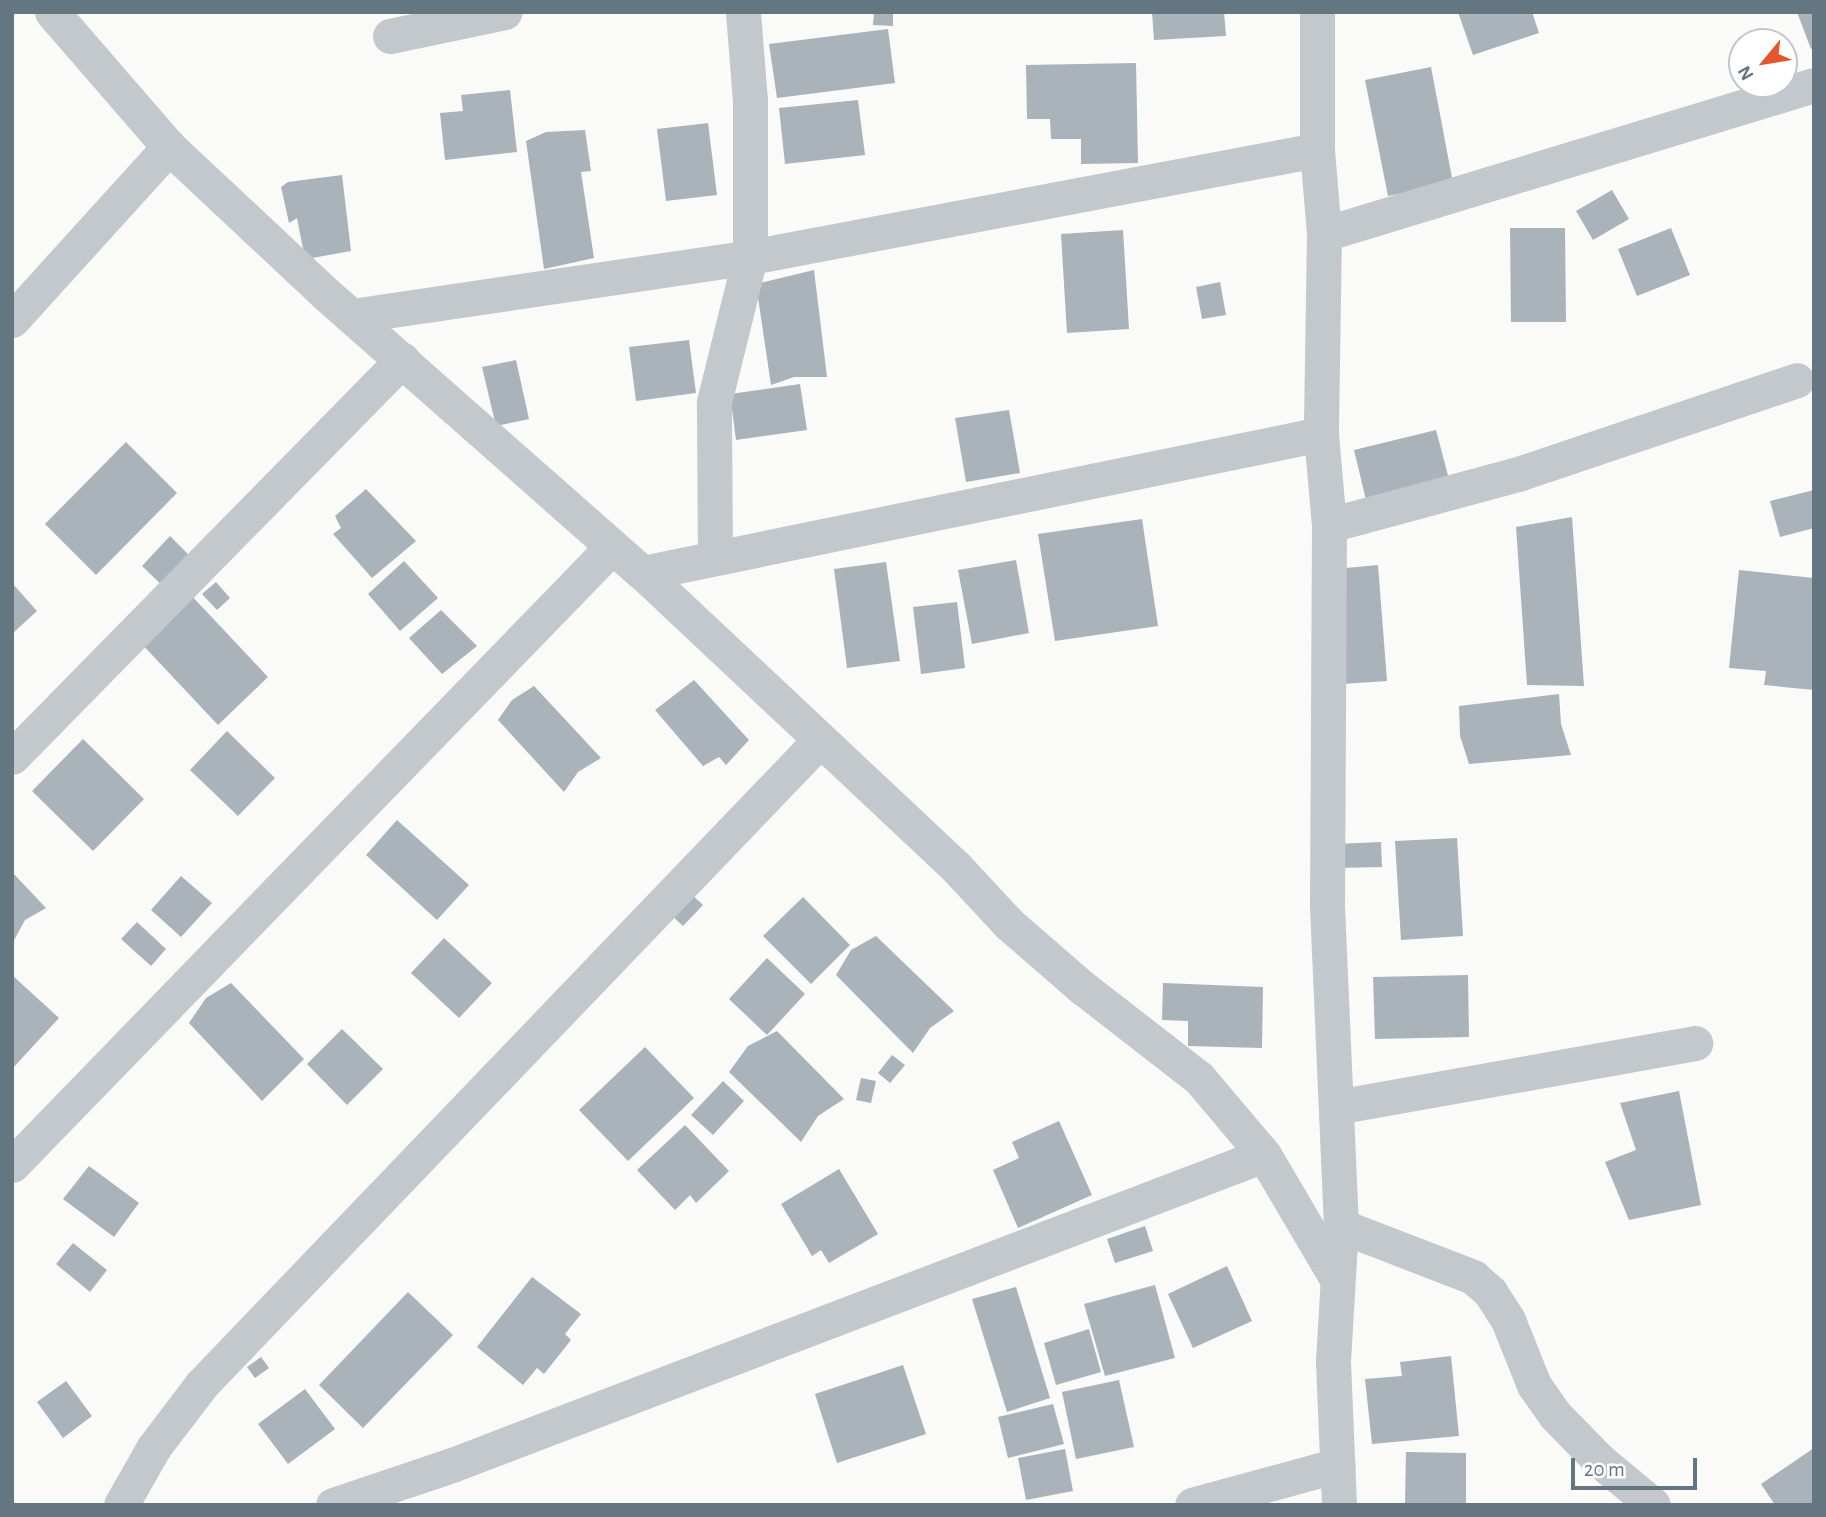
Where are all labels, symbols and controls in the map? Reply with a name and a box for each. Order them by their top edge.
north arrow [1728,28,1798,98]
text: N [1735,62,1758,83]
scale bar [1574,1444,1700,1488]
text: 20 m [1584,1459,1625,1480]

